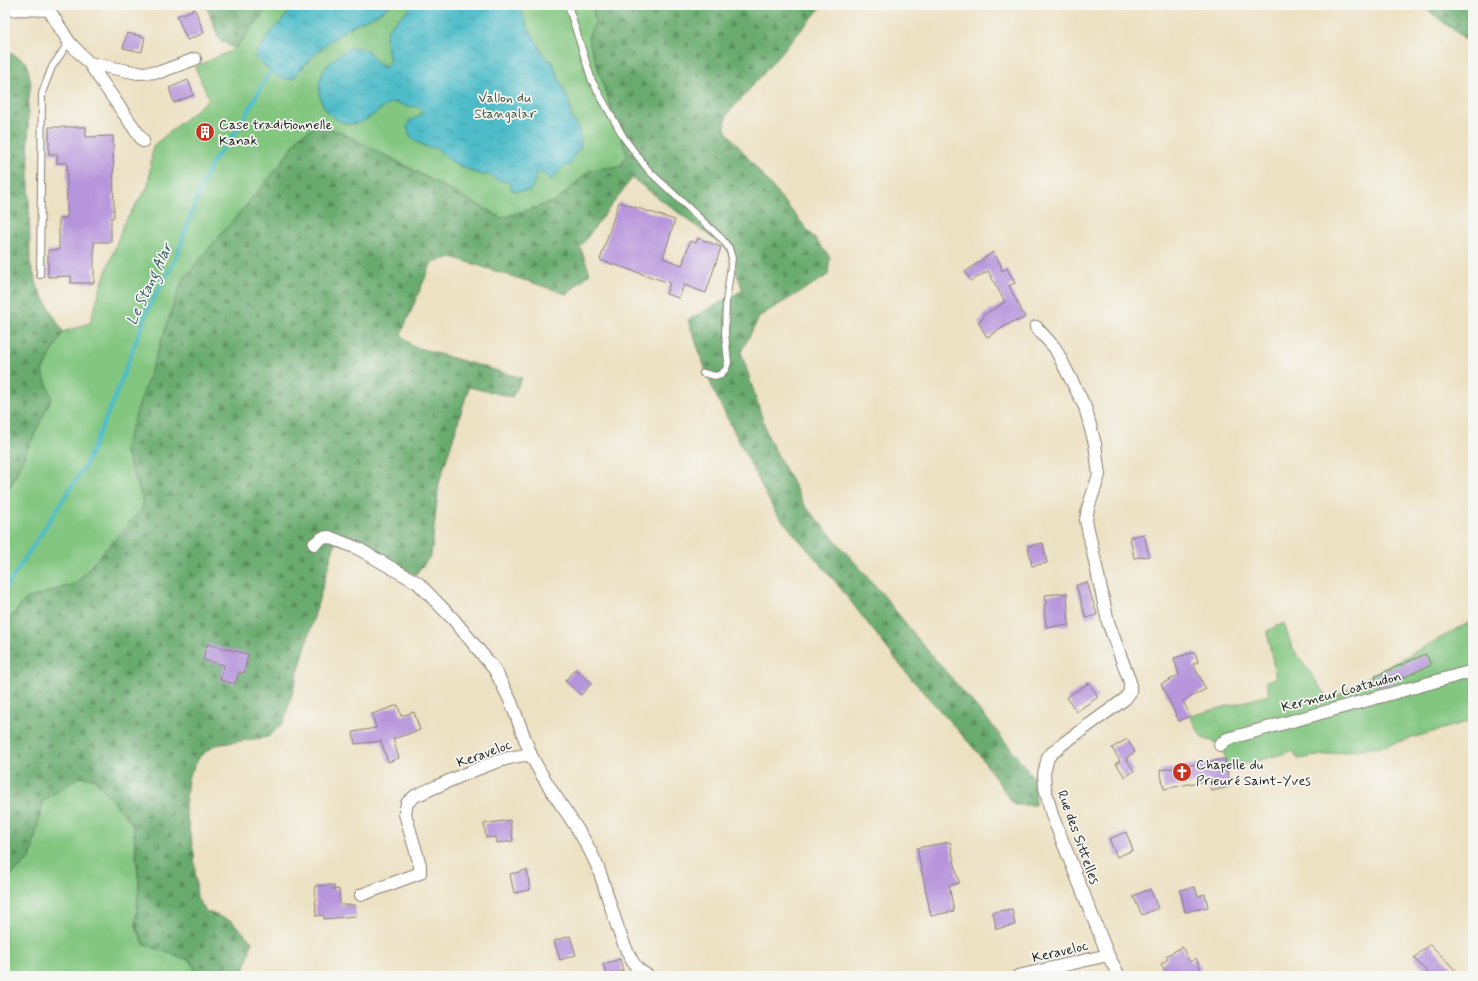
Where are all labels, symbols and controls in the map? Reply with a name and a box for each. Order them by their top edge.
park label: Vallon du Stangalar [474,89,537,123]
place label: Case traditionnelle Kanak [219,116,333,150]
building icon: Case traditionnelle Kanak [194,121,216,143]
water label: Le Stang Alar [122,239,180,329]
street label: Kermeur Coataudon [1279,667,1403,717]
street label: Keraveloc [454,735,515,772]
place label: Chapelle du Prieuré Saint-Yves [1196,756,1311,790]
church icon: Chapelle du Prieuré Saint-Yves [1171,761,1193,783]
street label: Rue des Sittelles [1053,788,1104,887]
street label: Keraveloc [1030,937,1091,967]

